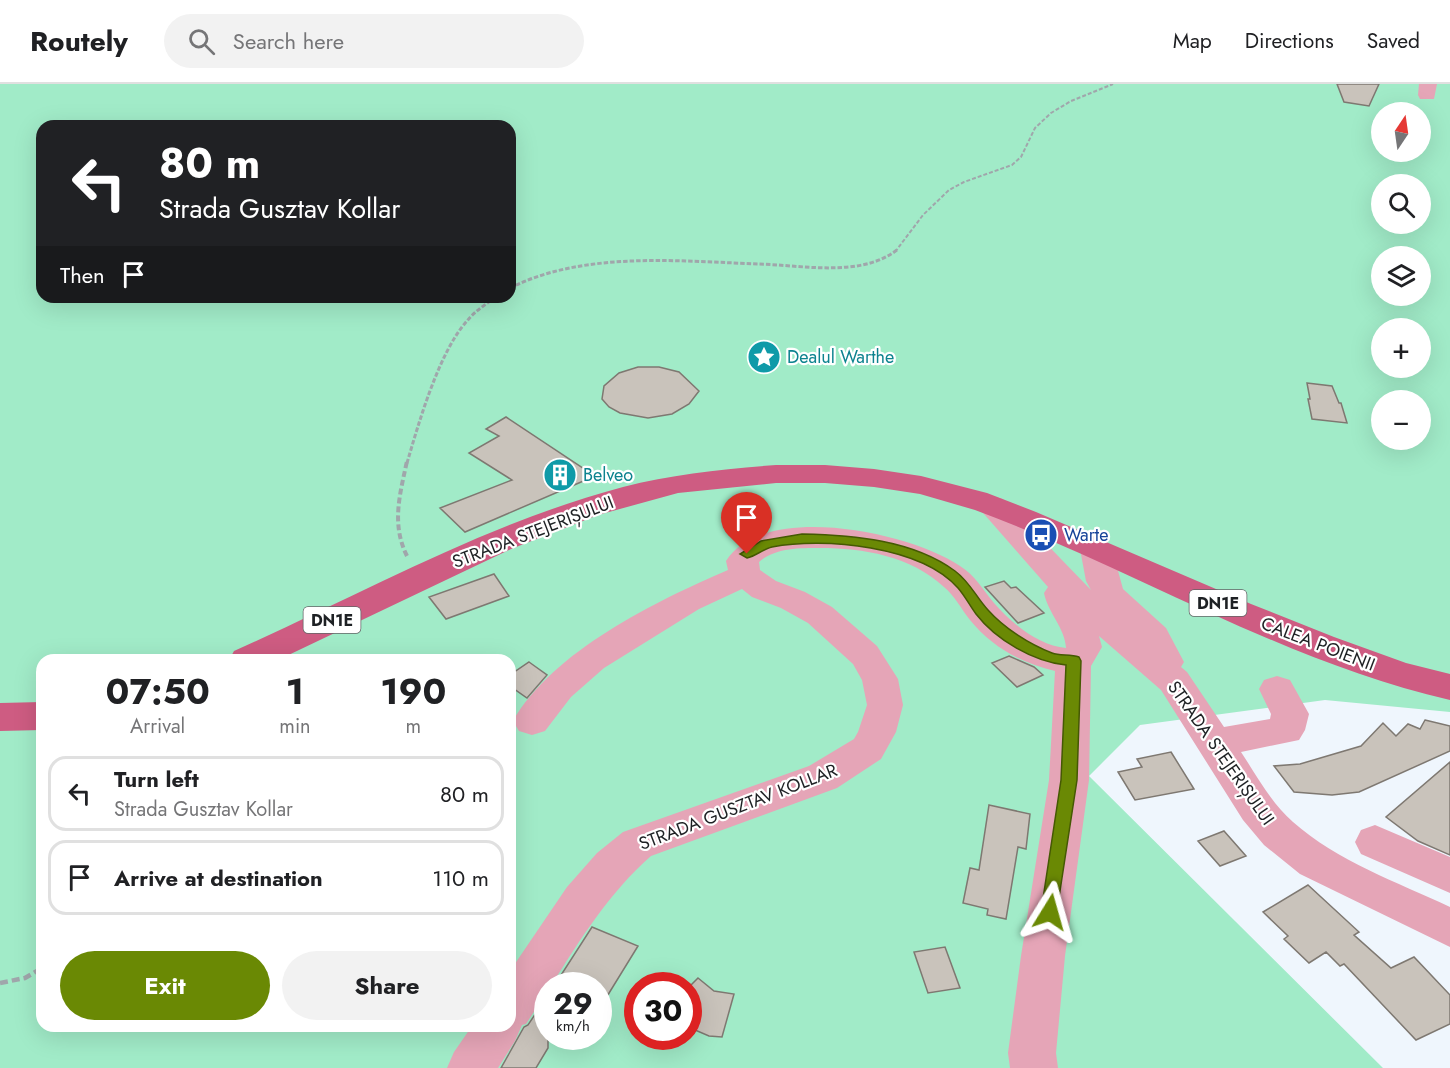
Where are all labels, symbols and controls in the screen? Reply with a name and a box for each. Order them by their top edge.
search box [164,14,584,68]
text: Routely [30,21,128,62]
icon: search [185,25,218,58]
text: Search here [233,25,344,57]
text: Map [1173,26,1212,56]
text: Directions [1245,26,1334,56]
text: Saved [1367,26,1420,56]
north arrow [1371,102,1431,162]
map controls [1371,102,1431,450]
text: 80 m [159,133,260,194]
icon: left [60,144,138,222]
button: search [1371,174,1431,234]
text: Strada Gusztav Kollar [159,189,401,228]
button: layers [1371,246,1431,306]
icon: arrive [117,258,150,291]
text: Then [60,259,105,291]
button: + [1371,318,1431,378]
place icon: Dealul Warthe [746,339,782,375]
place label: Dealul Warthe [787,344,894,370]
button: − [1371,390,1431,450]
building icon: Belveo [542,457,578,493]
place label: Belveo [583,462,633,488]
street label: STRADA STEJERIȘULUI [449,489,617,575]
pin [721,492,772,554]
icon: arrive [730,501,763,534]
bus stop icon: Warte [1023,517,1059,553]
place label: Warte [1064,522,1108,548]
road number: DN1E [1190,590,1246,616]
road number: DN1E [304,607,360,633]
street label: CALEA POIENII [1257,610,1379,678]
text: 07:50 [106,665,210,717]
text: 1 [286,665,304,717]
text: 190 [380,665,446,717]
street label: STRADA STEJERIȘULUI [1161,676,1281,830]
text: Arrival [130,712,185,741]
text: min [279,712,311,741]
text: m [406,712,421,741]
street label: STRADA GUSZTAV KOLLAR [635,757,841,857]
text: Turn left [114,763,199,795]
icon: left [63,777,96,810]
text: 80 m [440,778,489,810]
text: Strada Gusztav Kollar [114,795,293,824]
icon: arrive [63,861,96,894]
text: Arrive at destination [114,862,323,894]
text: 110 m [432,862,489,894]
position arrow [1018,880,1082,944]
button: Exit [60,951,270,1020]
button: Share [282,951,492,1020]
speed limit sign: 30 [624,972,702,1050]
text: 29 [553,982,593,1025]
text: km/h [556,1015,590,1037]

